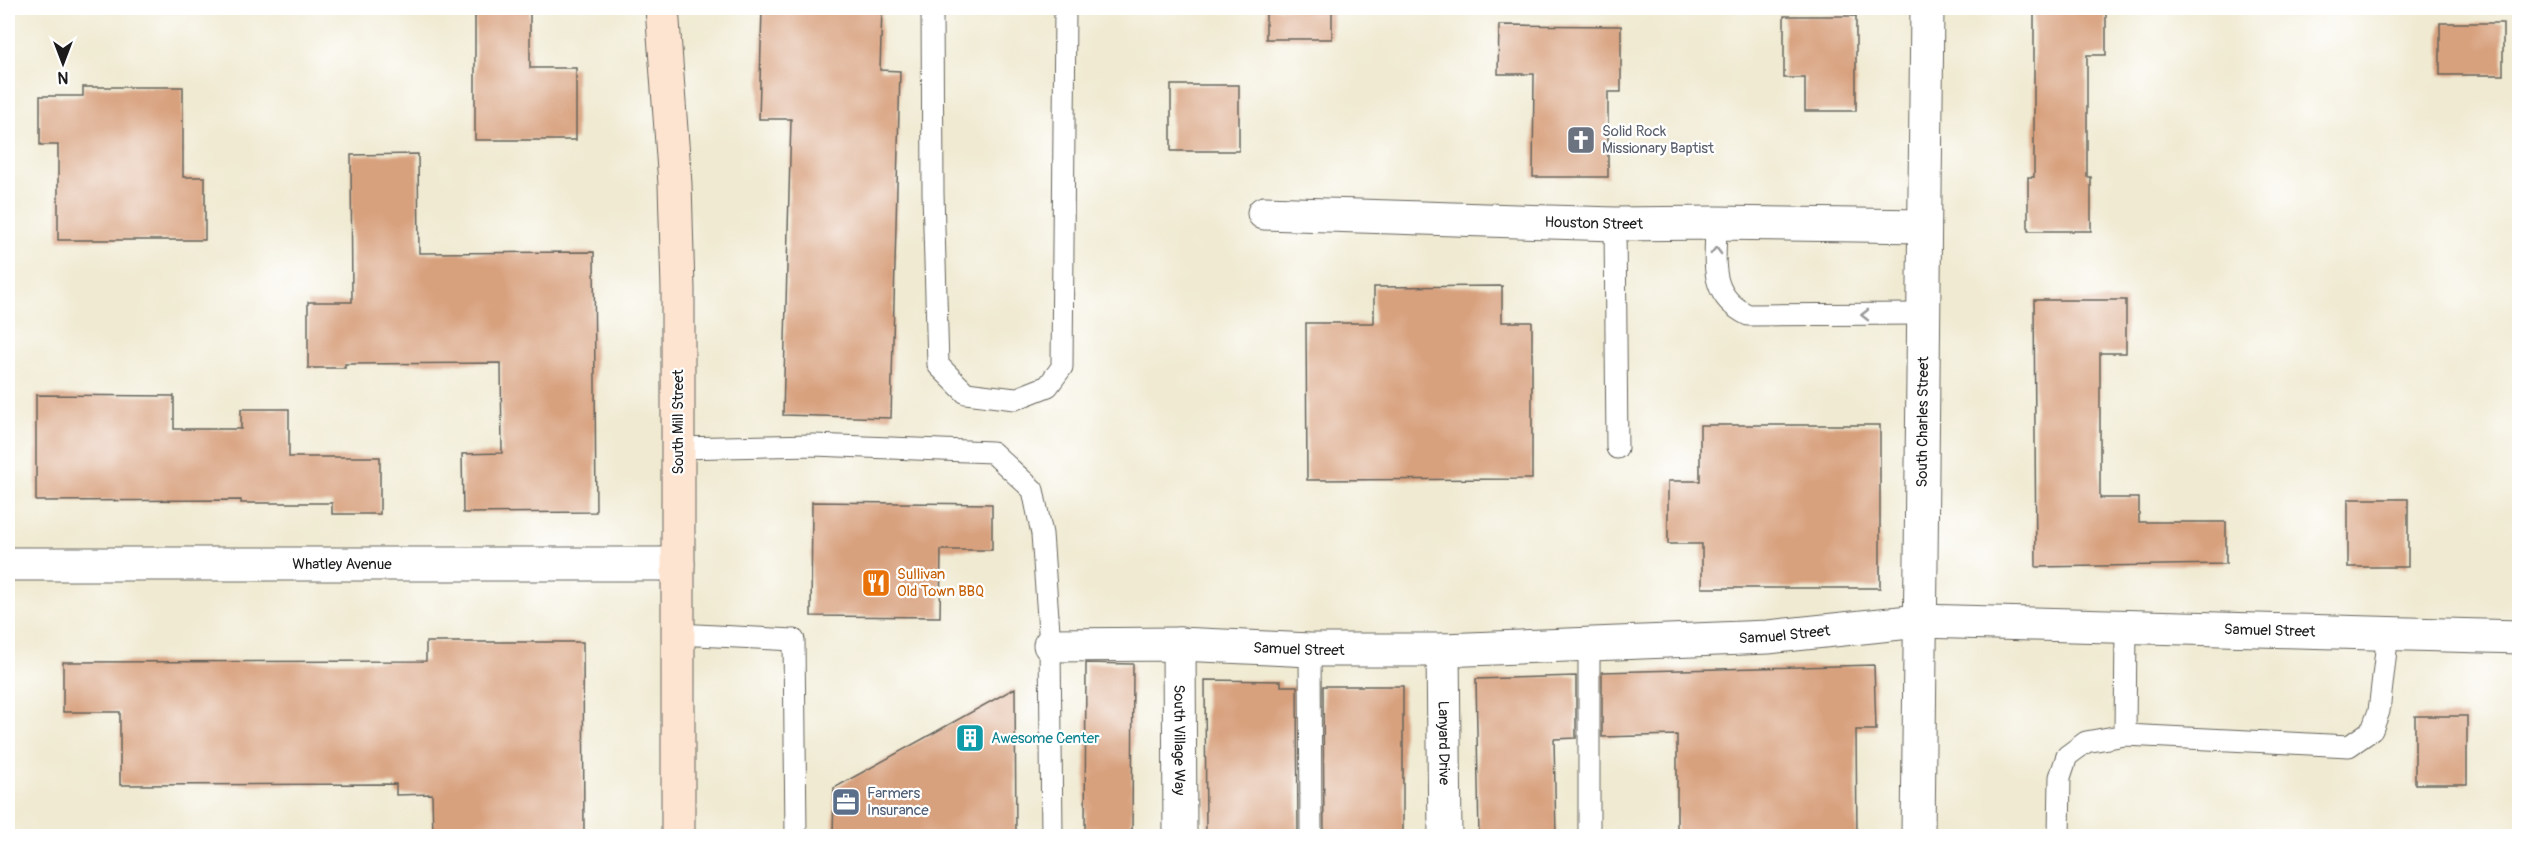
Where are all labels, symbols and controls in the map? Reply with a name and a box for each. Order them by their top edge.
north arrow [33,33,93,93]
text: N [57,67,68,87]
place label: Solid Rock Missionary Baptist [1602,122,1715,158]
church icon: Solid Rock Missionary Baptist [1565,124,1597,156]
street label: Houston Street [1544,212,1644,234]
one-way arrow [1710,247,1722,256]
one-way arrow [1860,309,1869,321]
street label: South Charles Street [1912,355,1933,488]
street label: South Mill Street [669,368,688,475]
street label: Whatley Avenue [292,555,392,574]
place label: Sullivan Old Town BBQ [897,565,984,601]
restaurant icon: Sullivan Old Town BBQ [860,567,892,599]
street label: Samuel Street [2224,620,2317,641]
street label: Samuel Street [1738,621,1832,648]
street label: Samuel Street [1253,638,1346,660]
street label: South Village Way [1170,684,1189,796]
street label: Lanyard Drive [1434,701,1454,786]
building icon: Awesome Center [954,722,986,754]
place label: Awesome Center [991,729,1100,748]
place label: Farmers Insurance [867,784,929,820]
office icon: Farmers Insurance [830,786,862,818]

